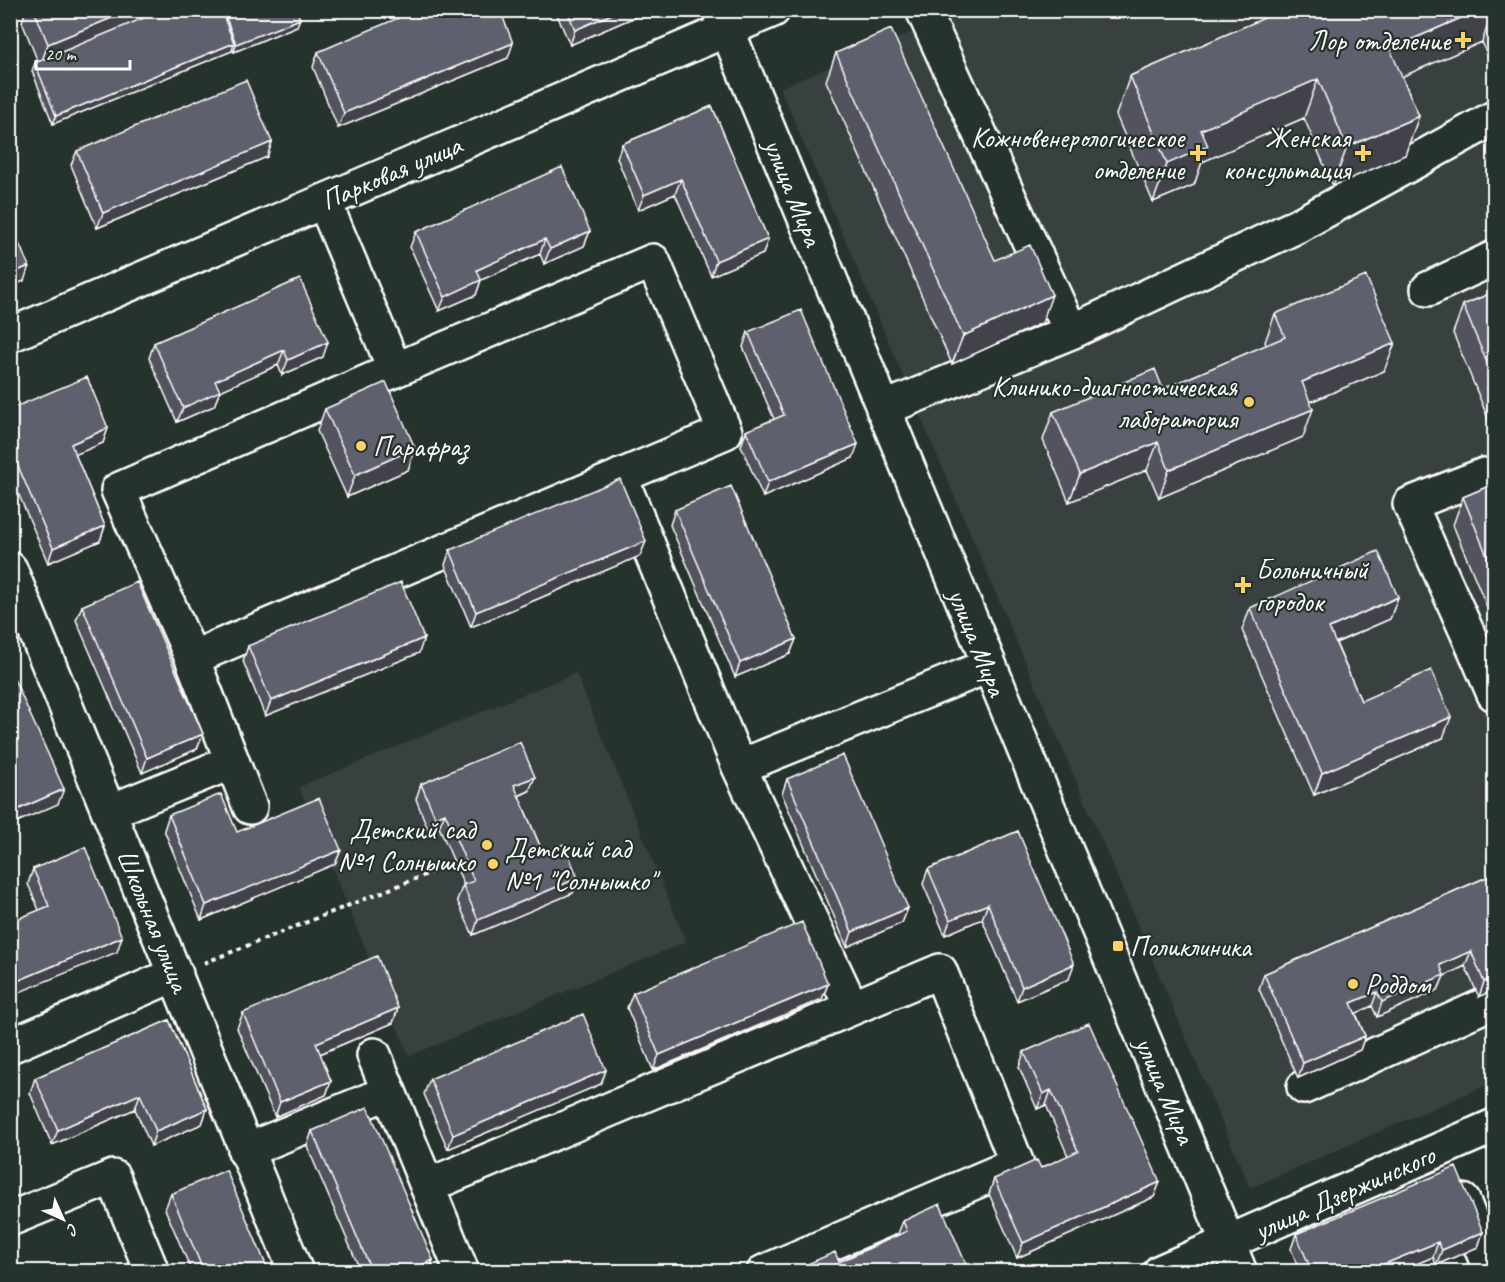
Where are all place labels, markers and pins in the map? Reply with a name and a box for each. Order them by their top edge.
place label: Лор отделение [1309,23,1452,58]
marker: Лор отделение [1454,31,1472,49]
place label: Кожновенерологическое отделение [971,120,1186,187]
place label: Женская консультация [1223,120,1352,187]
marker: Кожновенерологическое отделение [1189,144,1207,162]
marker: Женская консультация [1354,144,1372,162]
place label: Клинико-диагностическая лаборатория [992,369,1239,436]
marker: Клинико-диагностическая лаборатория [1242,395,1256,409]
place label: Парафраз [373,429,471,465]
marker: Парафраз [354,439,368,453]
place label: Больничный городок [1256,552,1369,619]
marker: Больничный городок [1234,576,1252,594]
place label: Детский сад №1 Солнышко [338,812,478,879]
place label: Детский сад №1 "Солнышко" [505,831,661,898]
marker: Детский сад №1 Солнышко [480,838,494,852]
marker: Детский сад №1 "Солнышко" [486,857,500,871]
place label: Поликлиника [1130,929,1253,964]
marker: Поликлиника [1111,939,1125,953]
place label: Роддом [1365,967,1432,1002]
marker: Роддом [1346,977,1360,991]

